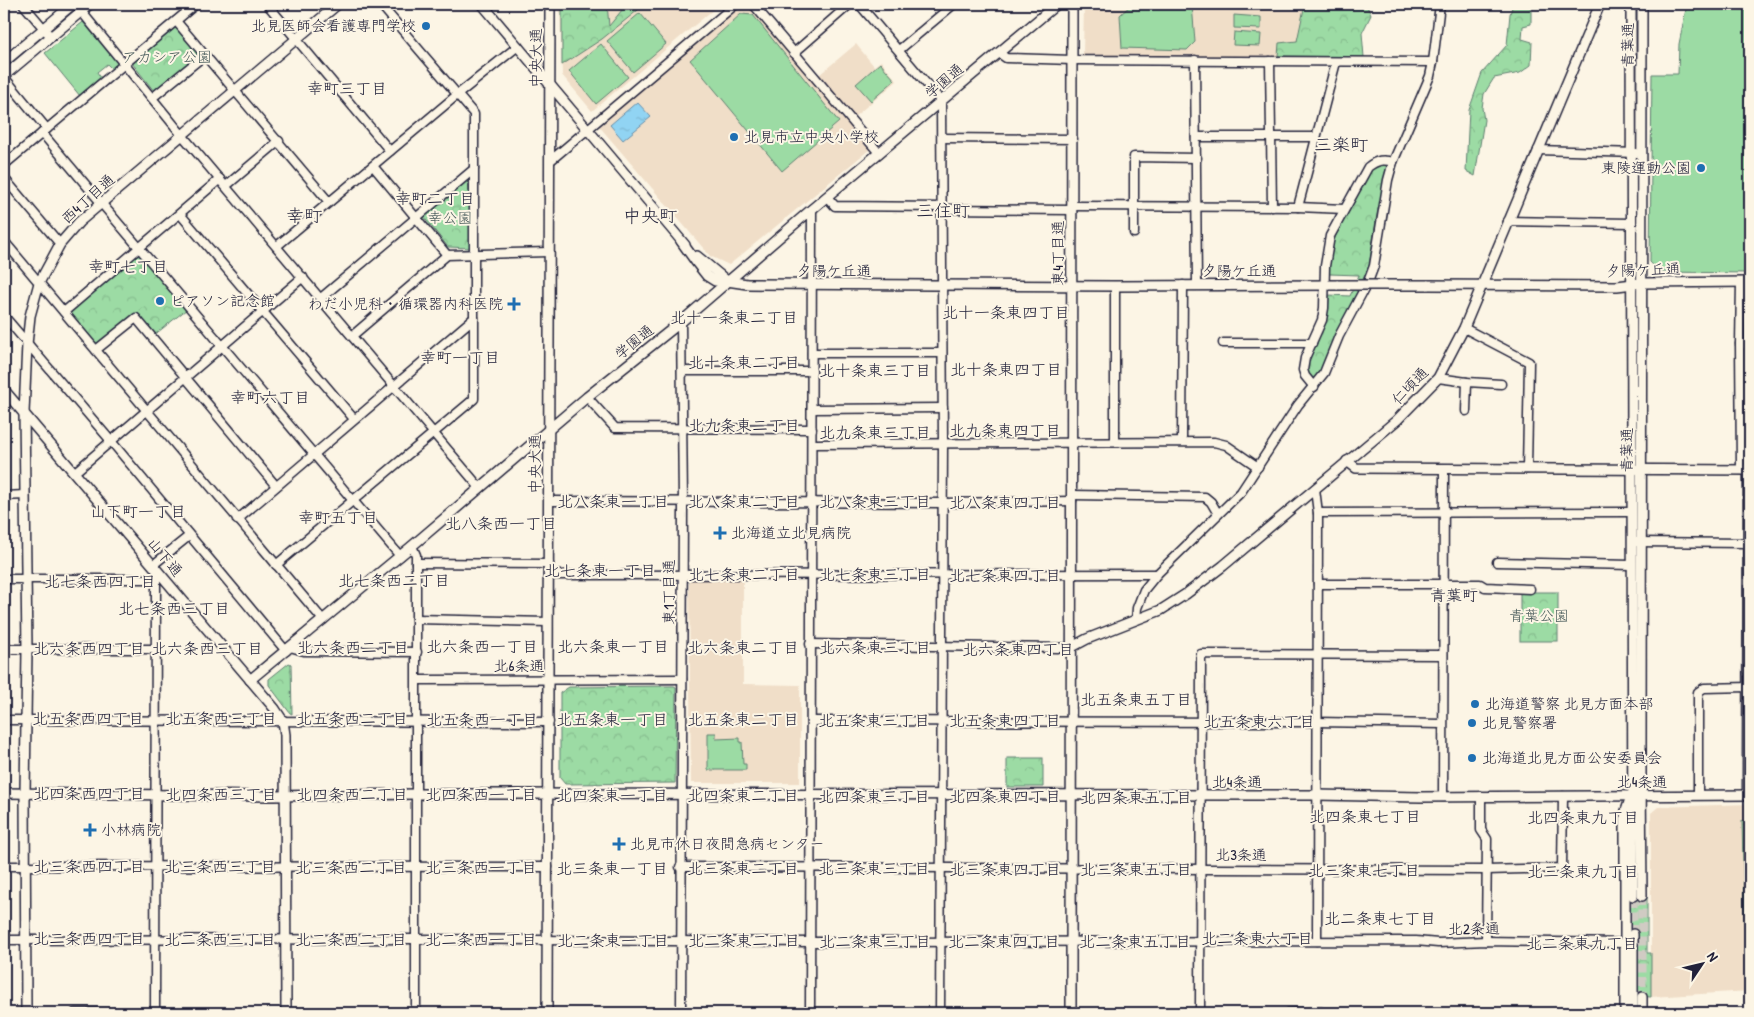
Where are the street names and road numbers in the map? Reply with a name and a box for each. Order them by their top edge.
street label: 青葉通 [1617,22,1638,68]
street label: 中央大通 [525,28,546,88]
street label: 学園通 [920,58,968,103]
street label: 西4丁目通 [56,169,119,228]
street label: 東4丁目通 [1047,220,1068,286]
street label: 夕陽ケ丘通 [1605,258,1681,281]
street label: 夕陽ケ丘通 [796,260,872,281]
street label: 夕陽ケ丘通 [1201,260,1277,281]
street label: 学園通 [610,319,658,364]
street label: 仁頃通 [1386,362,1433,409]
street label: 青葉通 [1616,427,1637,473]
street label: 中央大通 [524,434,545,494]
street label: 山下通 [143,533,188,581]
street label: 東1丁目通 [658,559,679,625]
street label: 北6条通 [494,655,545,676]
street label: 北4条通 [1212,771,1262,792]
street label: 北4条通 [1617,771,1667,792]
street label: 北3条通 [1215,844,1267,865]
street label: 北2条通 [1448,918,1500,939]

